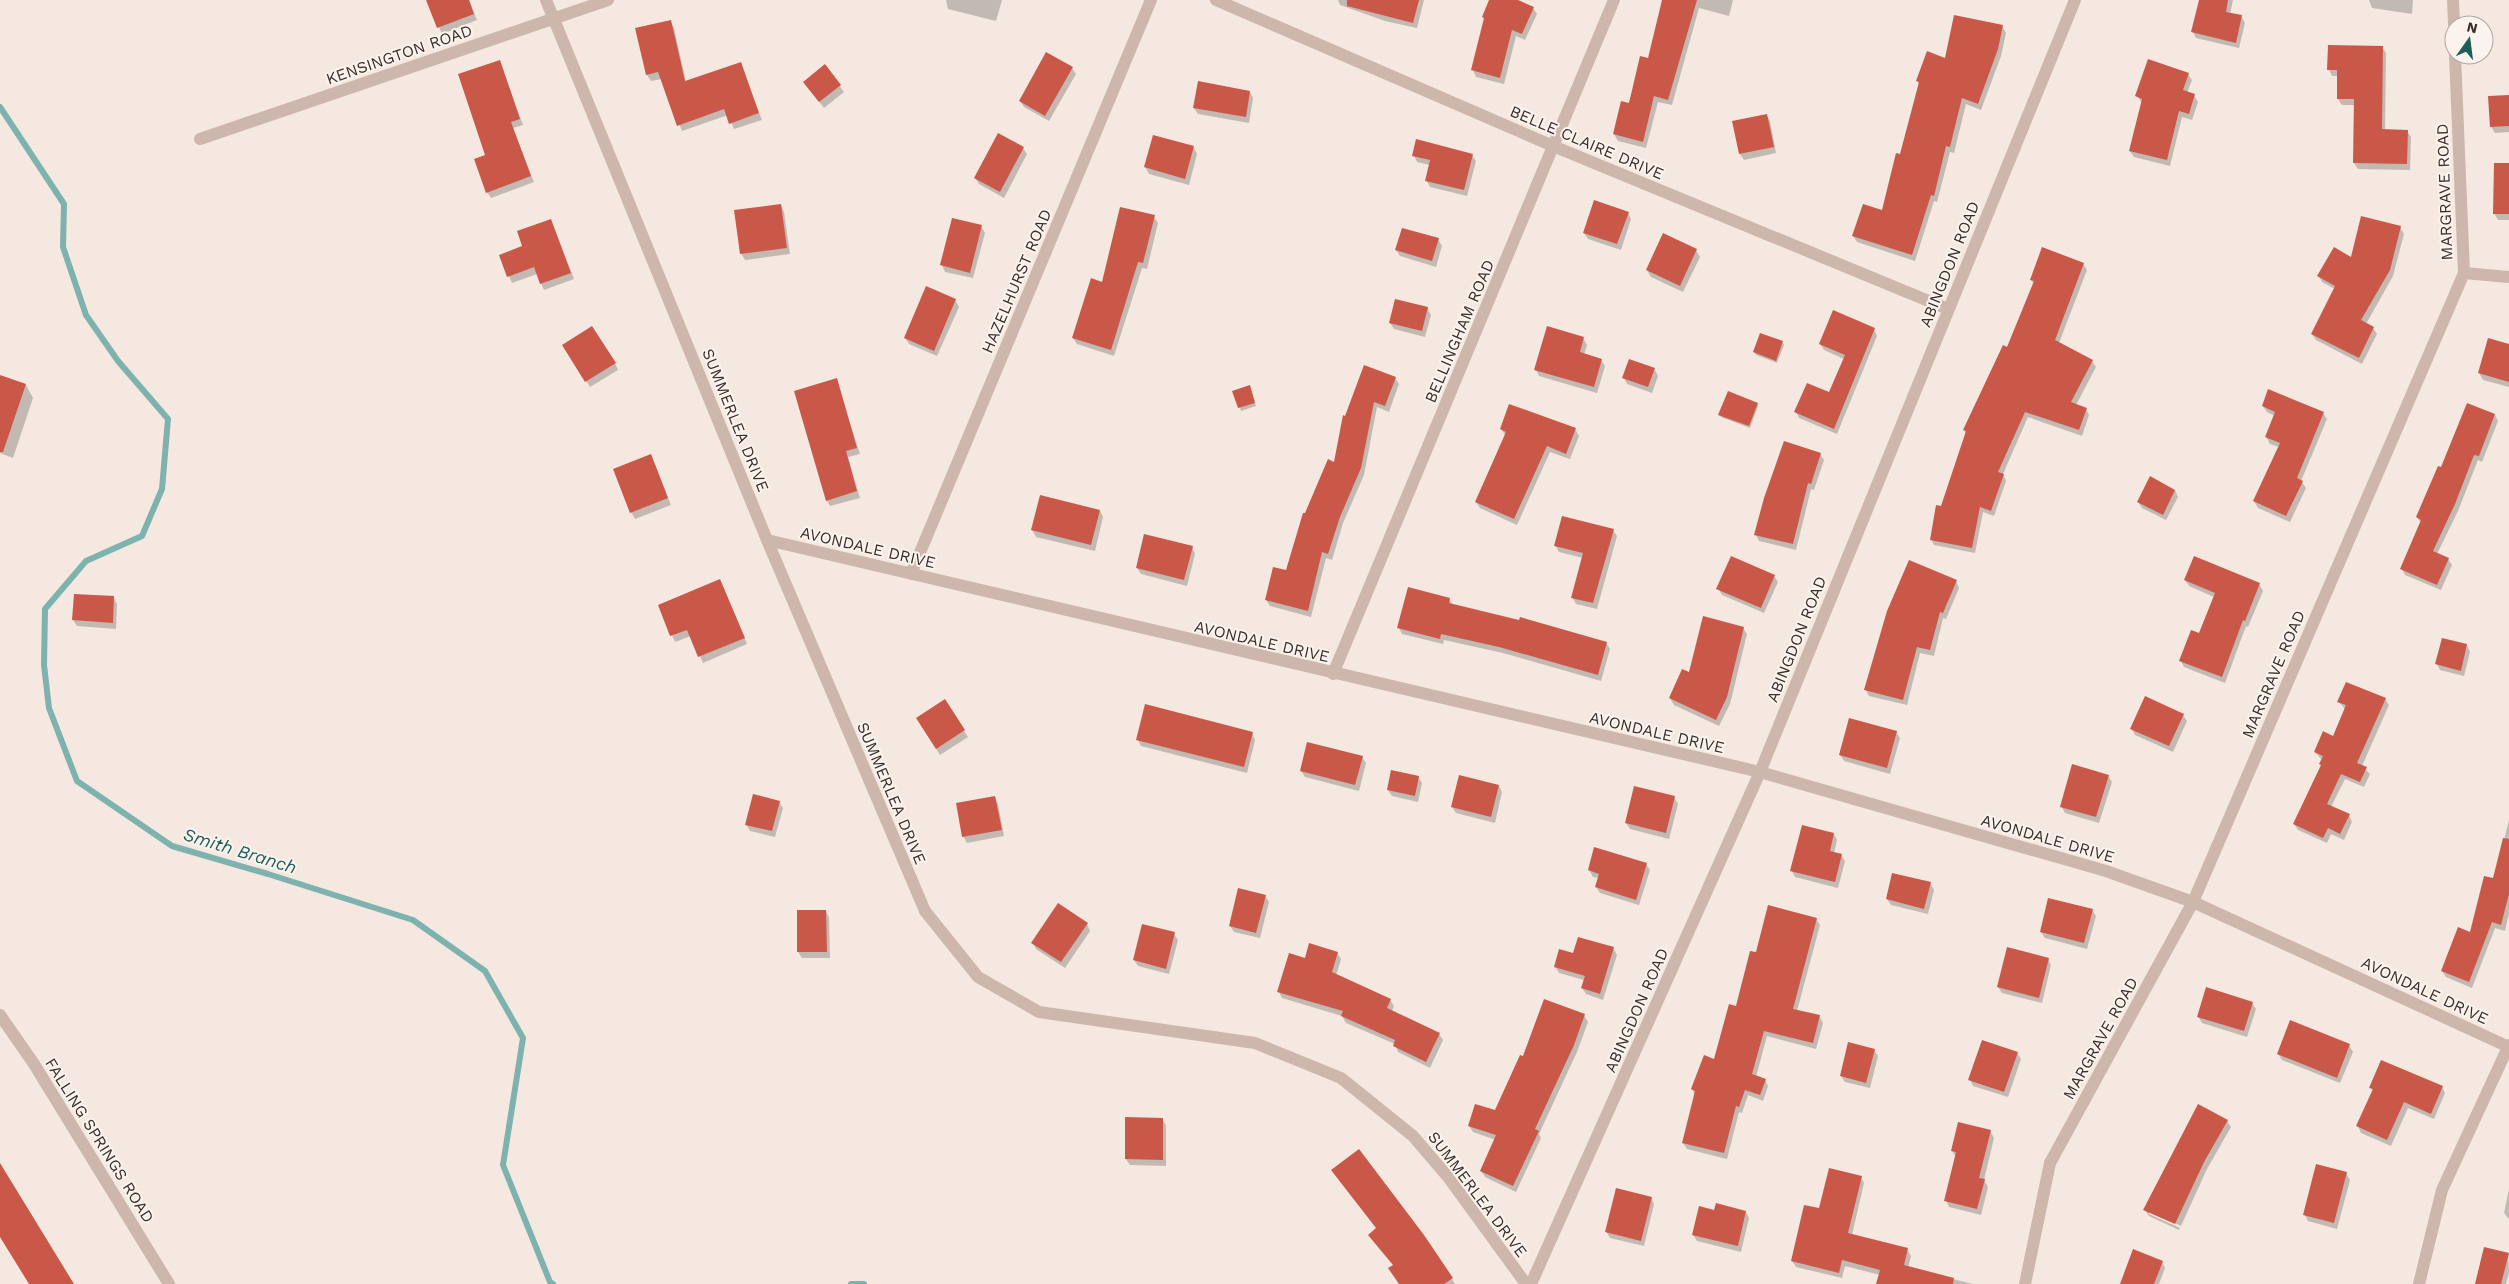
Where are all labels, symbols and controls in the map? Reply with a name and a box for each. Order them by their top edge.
north arrow [2444,15,2494,65]
text: N [2465,18,2479,36]
street label: KENSINGTON ROAD [324,21,475,88]
street label: BELLE CLAIRE DRIVE [1507,101,1667,183]
street label: MARGRAVE ROAD [2433,123,2456,261]
street label: ABINGDON ROAD [1916,198,1983,330]
street label: HAZELHURST ROAD [978,206,1055,356]
street label: BELLINGHAM ROAD [1421,257,1498,406]
street label: SUMMERLEA DRIVE [698,346,773,494]
street label: AVONDALE DRIVE [799,523,937,572]
street label: ABINGDON ROAD [1763,573,1830,705]
street label: MARGRAVE ROAD [2238,607,2309,741]
street label: AVONDALE DRIVE [1193,617,1331,666]
street label: AVONDALE DRIVE [1588,708,1726,757]
street label: SUMMERLEA DRIVE [853,719,930,867]
street label: AVONDALE DRIVE [1979,810,2117,867]
water label: Smith Branch [181,823,299,878]
street label: ABINGDON ROAD [1601,945,1672,1075]
street label: AVONDALE DRIVE [2358,953,2491,1028]
street label: MARGRAVE ROAD [2059,974,2142,1103]
street label: FALLING SPRINGS ROAD [41,1054,158,1226]
street label: SUMMERLEA DRIVE [1424,1128,1531,1261]

